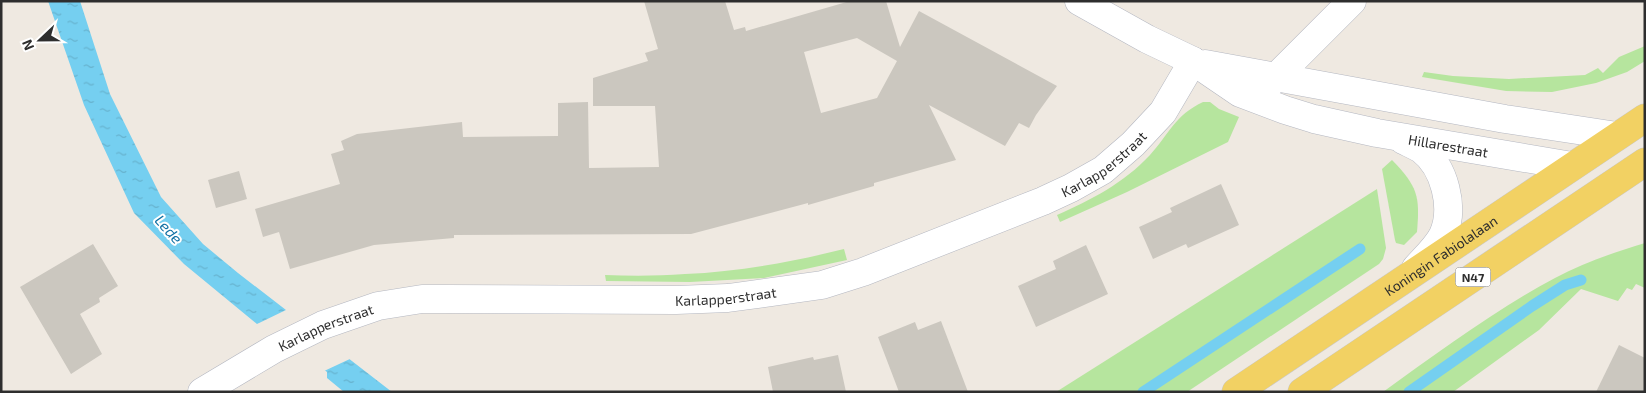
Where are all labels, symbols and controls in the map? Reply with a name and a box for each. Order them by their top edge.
north arrow [15,15,65,65]
text: N [18,37,37,53]
street label: Karlapperstraat [1058,127,1149,200]
street label: Hillarestraat [1407,130,1489,160]
water label: Lede [152,211,186,247]
street label: Koningin Fabiolalaan [1381,211,1500,299]
road number: N47 [1456,268,1490,286]
street label: Karlapperstraat [675,283,777,309]
street label: Karlapperstraat [275,300,375,354]

